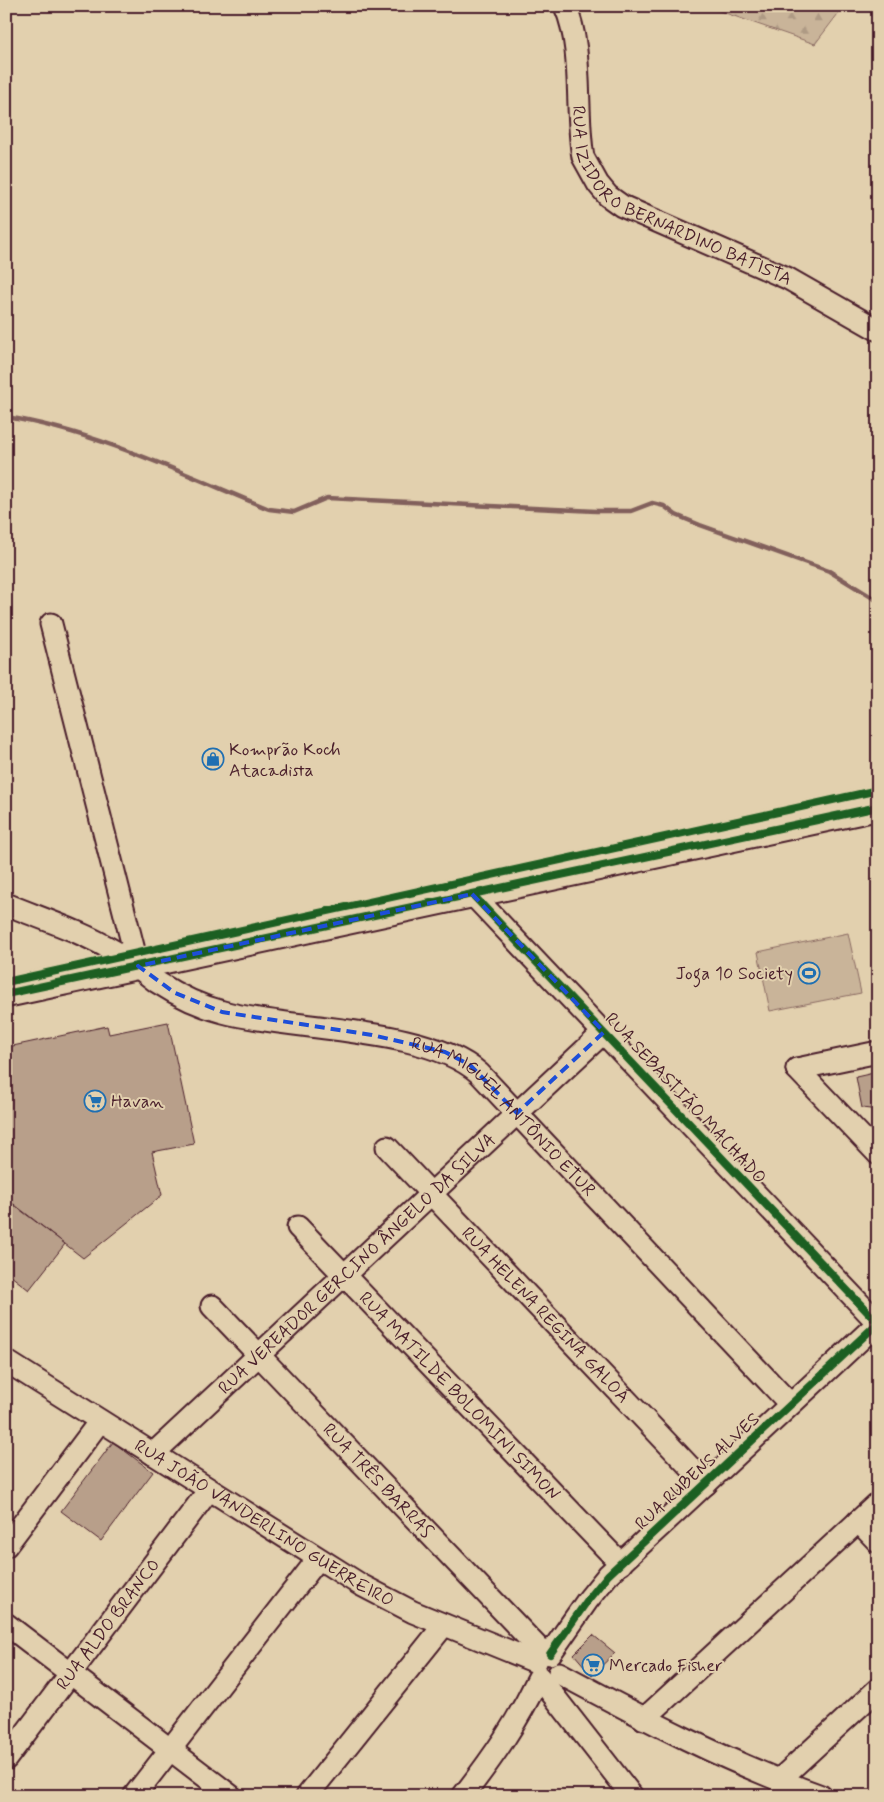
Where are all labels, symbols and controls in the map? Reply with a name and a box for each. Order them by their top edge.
street label: RUA IZIDORO BERNARDINO BATISTA [566,105,795,292]
place label: Komprão Koch Atacadista [229,738,341,783]
shop icon: Komprão Koch Atacadista [201,747,225,771]
sports icon: Joga 10 Society [797,961,821,985]
place label: Joga 10 Society [676,962,793,988]
street label: RUA SEBASTIÃO MACHADO [599,1008,771,1190]
street label: RUA MIGUEL ANTÔNIO ETUR [409,1032,600,1202]
supermarket icon: Havan [83,1089,107,1113]
place label: Havan [111,1090,164,1114]
street label: RUA VEREADOR GERCINO ÂNGELO DA SILVA [213,1128,501,1400]
street label: RUA HELENA REGINA GALOÁ [456,1222,634,1409]
street label: RUA MATILDE BOLOMINI SIMON [353,1287,565,1506]
street label: RUA RUBENS ALVES [630,1407,765,1536]
street label: RUA TRÊS BARRAS [317,1418,438,1544]
street label: RUA JOÃO VANDERLINO GUERREIRO [130,1434,398,1613]
street label: RUA ALDO BRANCO [51,1554,166,1695]
supermarket icon: Mercado Fisher [581,1653,605,1677]
place label: Mercado Fisher [609,1654,723,1678]

